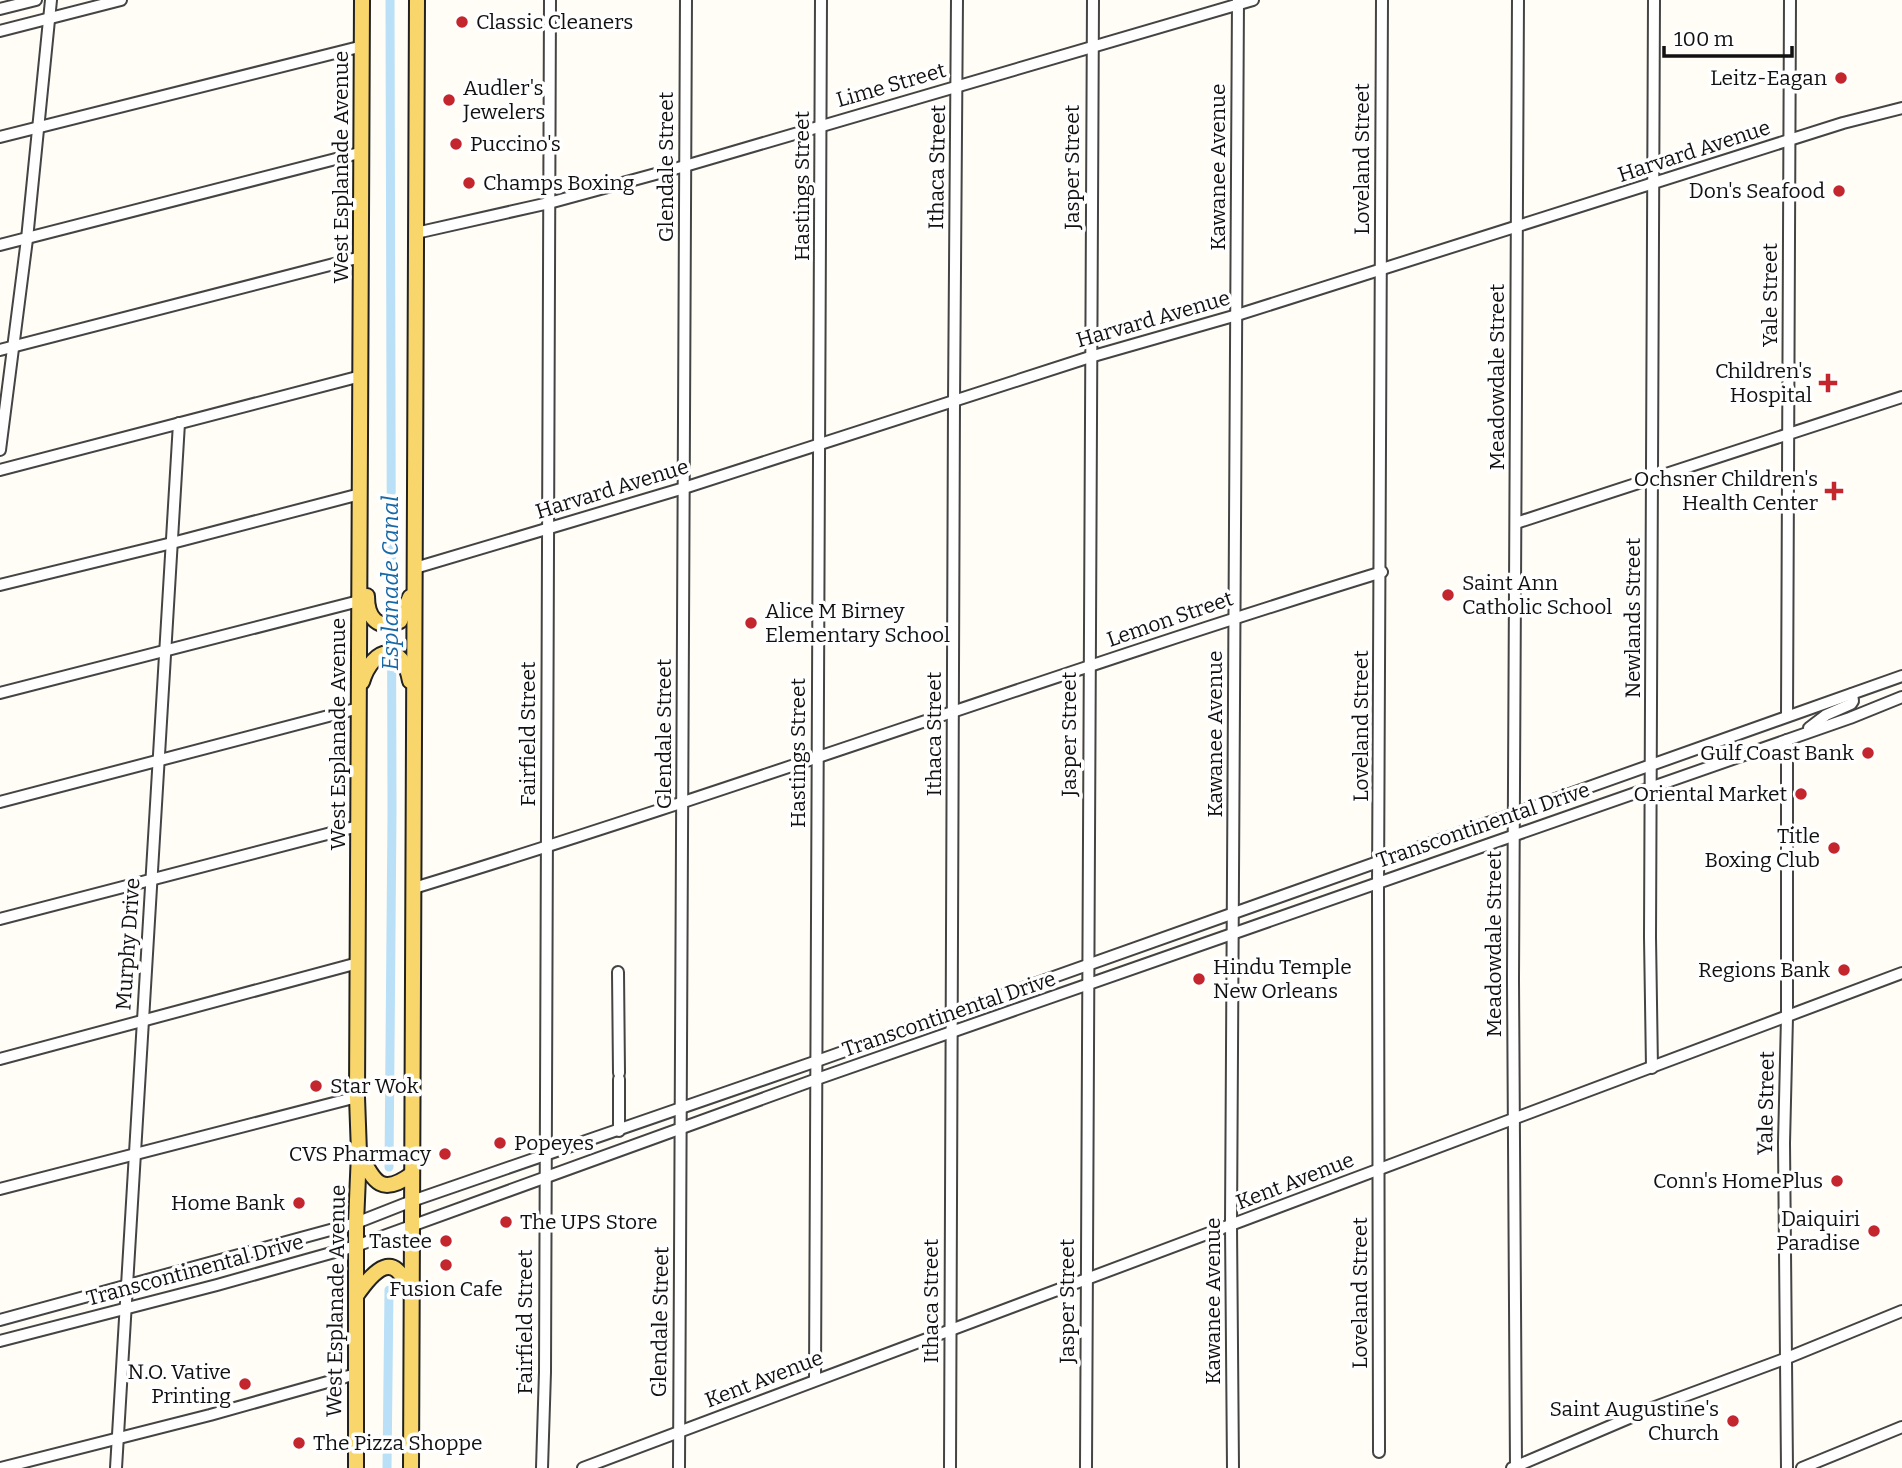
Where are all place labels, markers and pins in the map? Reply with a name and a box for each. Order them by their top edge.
place label: Classic Cleaners [476,9,633,35]
marker: Classic Cleaners [454,14,470,30]
place label: Leitz-Eagan [1710,65,1827,91]
marker: Leitz-Eagan [1833,70,1849,86]
place label: Audler's Jewelers [462,75,545,125]
marker: Audler's Jewelers [441,92,457,108]
place label: Puccino's [470,131,561,157]
marker: Puccino's [448,136,464,152]
place label: Champs Boxing [483,170,635,196]
marker: Champs Boxing [461,175,477,191]
place label: Don's Seafood [1689,178,1825,204]
marker: Don's Seafood [1831,183,1847,199]
place label: Children's Hospital [1715,358,1812,408]
marker: Children's Hospital [1818,373,1838,393]
place label: Ochsner Children's Health Center [1634,466,1818,516]
marker: Ochsner Children's Health Center [1824,481,1844,501]
place label: Saint Ann Catholic School [1462,570,1612,620]
marker: Saint Ann Catholic School [1440,587,1456,603]
place label: Alice M Birney Elementary School [765,598,950,648]
marker: Alice M Birney Elementary School [743,615,759,631]
place label: Gulf Coast Bank [1700,740,1854,766]
marker: Gulf Coast Bank [1860,745,1876,761]
place label: Oriental Market [1634,781,1787,807]
marker: Oriental Market [1793,786,1809,802]
place label: Title Boxing Club [1704,823,1820,873]
marker: Title Boxing Club [1826,840,1842,856]
place label: Hindu Temple New Orleans [1213,954,1352,1004]
place label: Regions Bank [1698,957,1830,983]
marker: Regions Bank [1836,962,1852,978]
marker: Hindu Temple New Orleans [1191,971,1207,987]
place label: Star Wok [330,1073,419,1099]
marker: Star Wok [308,1078,324,1094]
place label: Popeyes [514,1130,594,1156]
marker: Popeyes [492,1135,508,1151]
place label: CVS Pharmacy [289,1141,432,1167]
marker: CVS Pharmacy [437,1146,453,1162]
place label: Conn's HomePlus [1653,1168,1823,1194]
marker: Conn's HomePlus [1829,1173,1845,1189]
place label: Home Bank [171,1190,285,1216]
marker: Home Bank [291,1195,307,1211]
place label: Daiquiri Paradise [1776,1206,1860,1256]
place label: The UPS Store [520,1209,657,1235]
marker: The UPS Store [498,1214,514,1230]
marker: Daiquiri Paradise [1866,1223,1882,1239]
place label: Tastee [369,1228,432,1254]
marker: Tastee [438,1233,454,1249]
marker: Fusion Cafe [438,1257,454,1273]
place label: Fusion Cafe [389,1276,503,1302]
place label: N.O. Vative Printing [128,1359,231,1409]
marker: N.O. Vative Printing [237,1376,253,1392]
place label: Saint Augustine's Church [1549,1396,1719,1446]
marker: Saint Augustine's Church [1725,1413,1741,1429]
place label: The Pizza Shoppe [313,1430,483,1456]
marker: The Pizza Shoppe [291,1435,307,1451]

